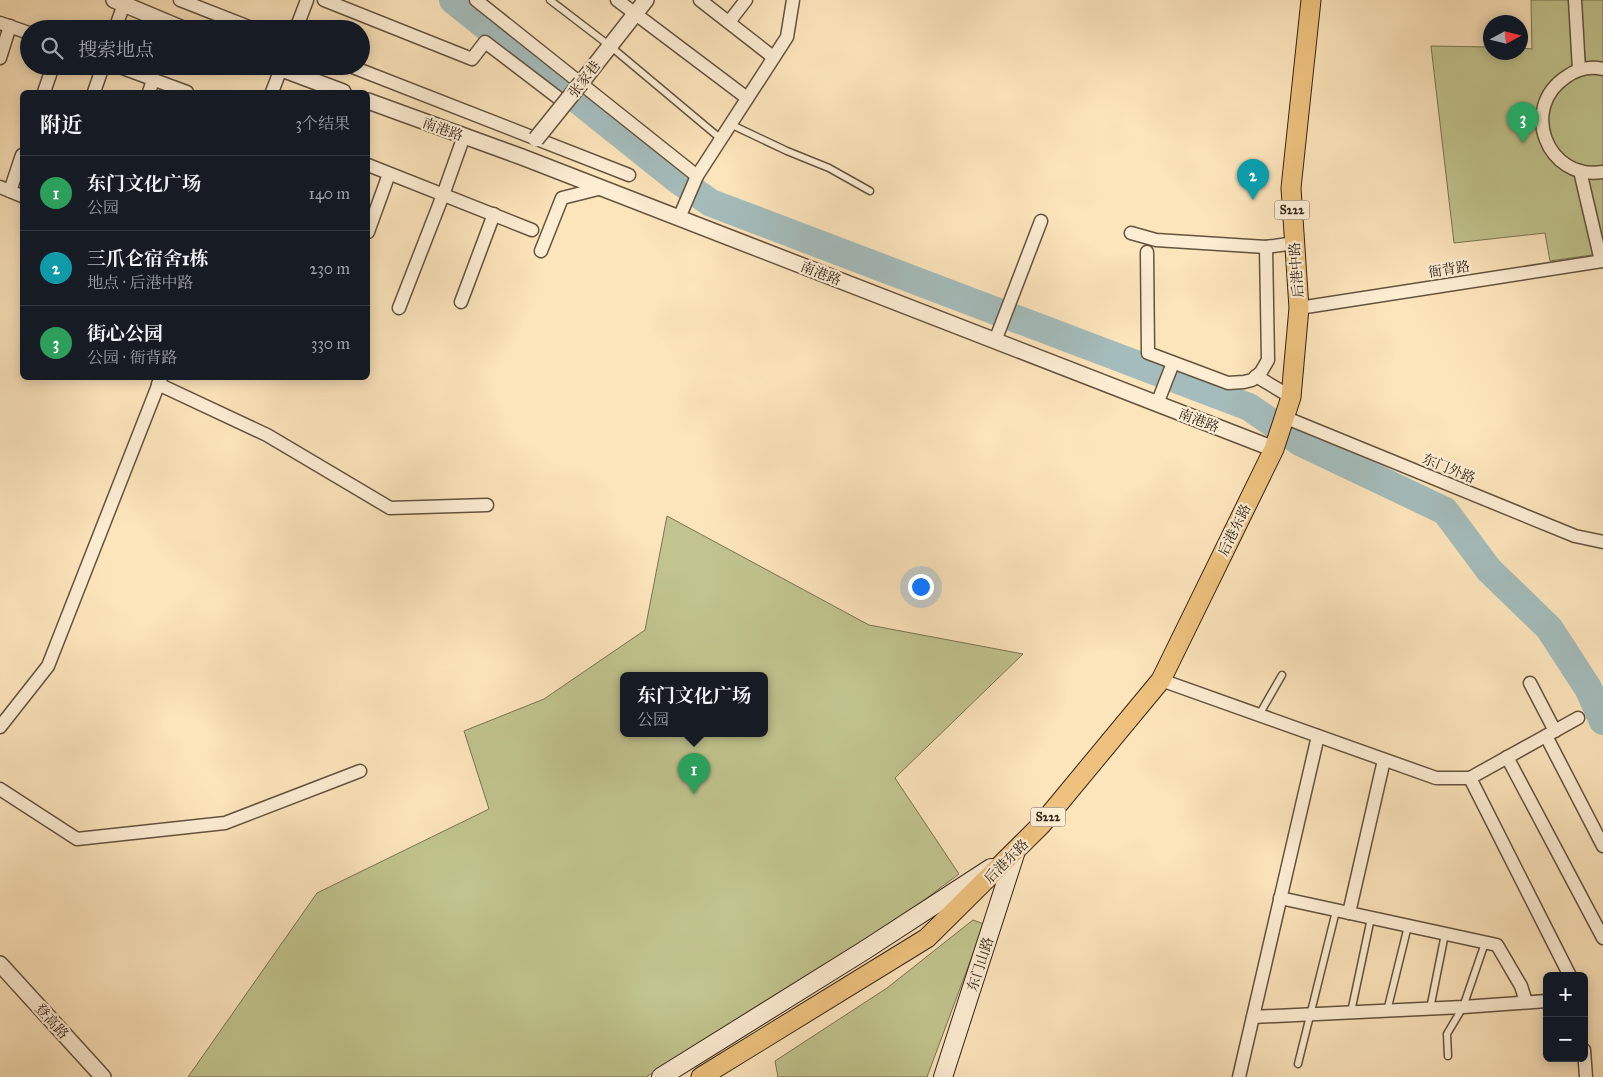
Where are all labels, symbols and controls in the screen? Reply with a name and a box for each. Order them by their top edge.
north arrow [1483,15,1528,60]
search box [20,20,370,75]
icon: search [38,34,66,62]
text: 搜索地点 [78,38,154,61]
street label: 张家巷 [565,58,604,101]
pin: 3 [1507,102,1539,143]
text: 附近 [40,112,82,138]
text: 3个结果 [296,114,350,133]
street label: 南港路 [420,114,465,145]
pin: 2 [1237,159,1269,200]
text: 东门文化广场 [87,172,201,195]
text: 1 [53,184,59,203]
text: 140 m [309,184,350,203]
text: 公园 [87,198,119,217]
road number: S222 [1274,200,1310,220]
street label: 后港中路 [1286,241,1307,298]
text: 三爪仑宿舍1栋 [87,247,209,270]
street label: 南港路 [798,258,843,289]
street label: 衙背路 [1427,258,1471,281]
text: 2 [52,259,60,278]
text: 230 m [310,259,350,278]
text: 地点 · 后港中路 [87,273,193,292]
text: 街心公园 [87,322,163,345]
text: 3 [53,334,59,353]
text: 330 m [311,334,350,353]
text: 公园 · 衙背路 [87,348,177,367]
street label: 南港路 [1176,405,1221,436]
street label: 东门外路 [1420,450,1478,487]
street label: 后港东路 [1215,501,1254,559]
your location [908,574,934,600]
popup [620,672,768,737]
text: 东门文化广场 [637,684,751,707]
text: 公园 [637,710,669,729]
pin: 1 [678,753,710,794]
road number: S222 [1030,808,1066,826]
street label: 后港东路 [981,836,1032,887]
street label: 东门山路 [964,935,997,993]
map controls [1543,972,1588,1062]
button: + [1543,972,1588,1017]
street label: 登高路 [31,1000,72,1043]
button: − [1543,1017,1588,1062]

